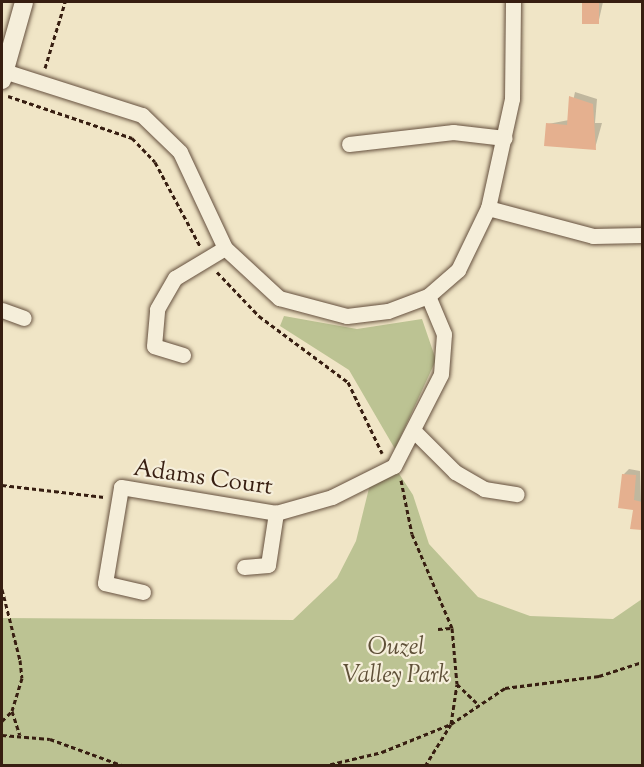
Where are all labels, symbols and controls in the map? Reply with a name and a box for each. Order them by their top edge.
street label: Adams Court [132,455,274,503]
park label: Ouzel Valley Park [343,635,449,691]

